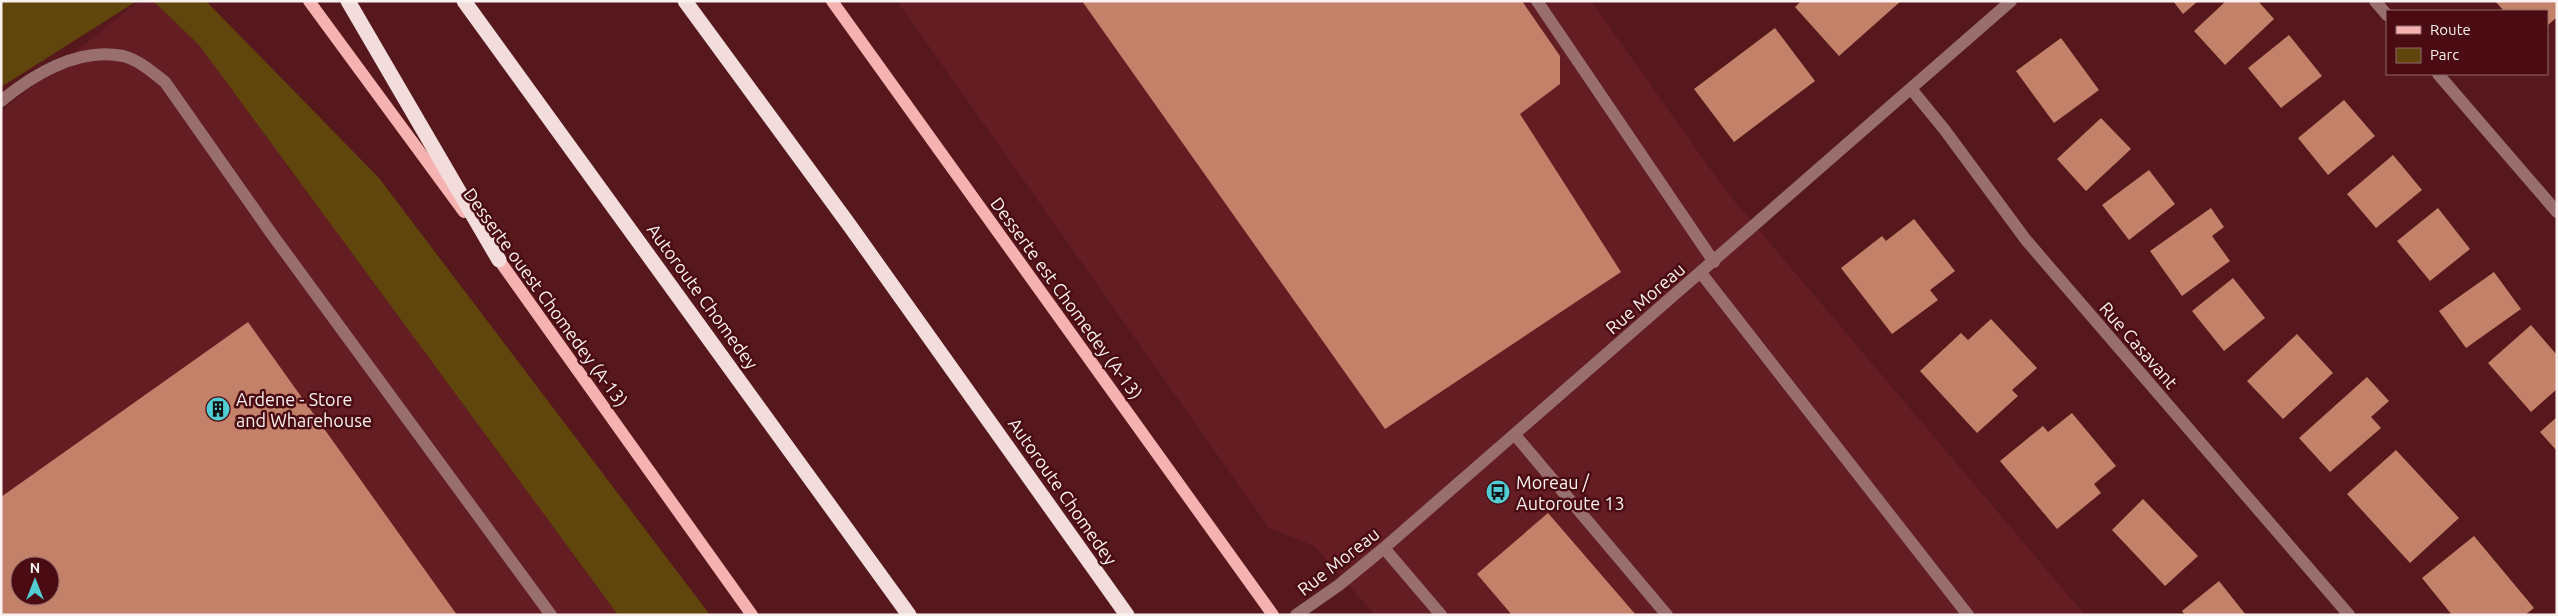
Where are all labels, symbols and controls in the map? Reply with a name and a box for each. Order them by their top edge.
legend [2386,10,2548,75]
text: Route [2430,21,2471,38]
text: Parc [2430,46,2459,63]
street label: Desserte ouest Chomedey (A-13) [459,184,632,411]
street label: Desserte est Chomedey (A-13) [986,193,1147,403]
street label: Autoroute Chomedey [644,219,763,373]
street label: Rue Moreau [1601,258,1689,338]
street label: Rue Casavant [2096,298,2182,392]
place label: Ardene - Store and Wharehouse [236,389,372,430]
building icon: Ardene - Store and Wharehouse [205,396,231,422]
street label: Autoroute Chomedey [1005,414,1121,569]
place label: Moreau / Autoroute 13 [1516,472,1625,513]
bus stop icon: Moreau / Autoroute 13 [1485,479,1511,505]
street label: Rue Moreau [1293,523,1383,599]
north arrow [10,556,60,606]
text: N [30,560,40,576]

